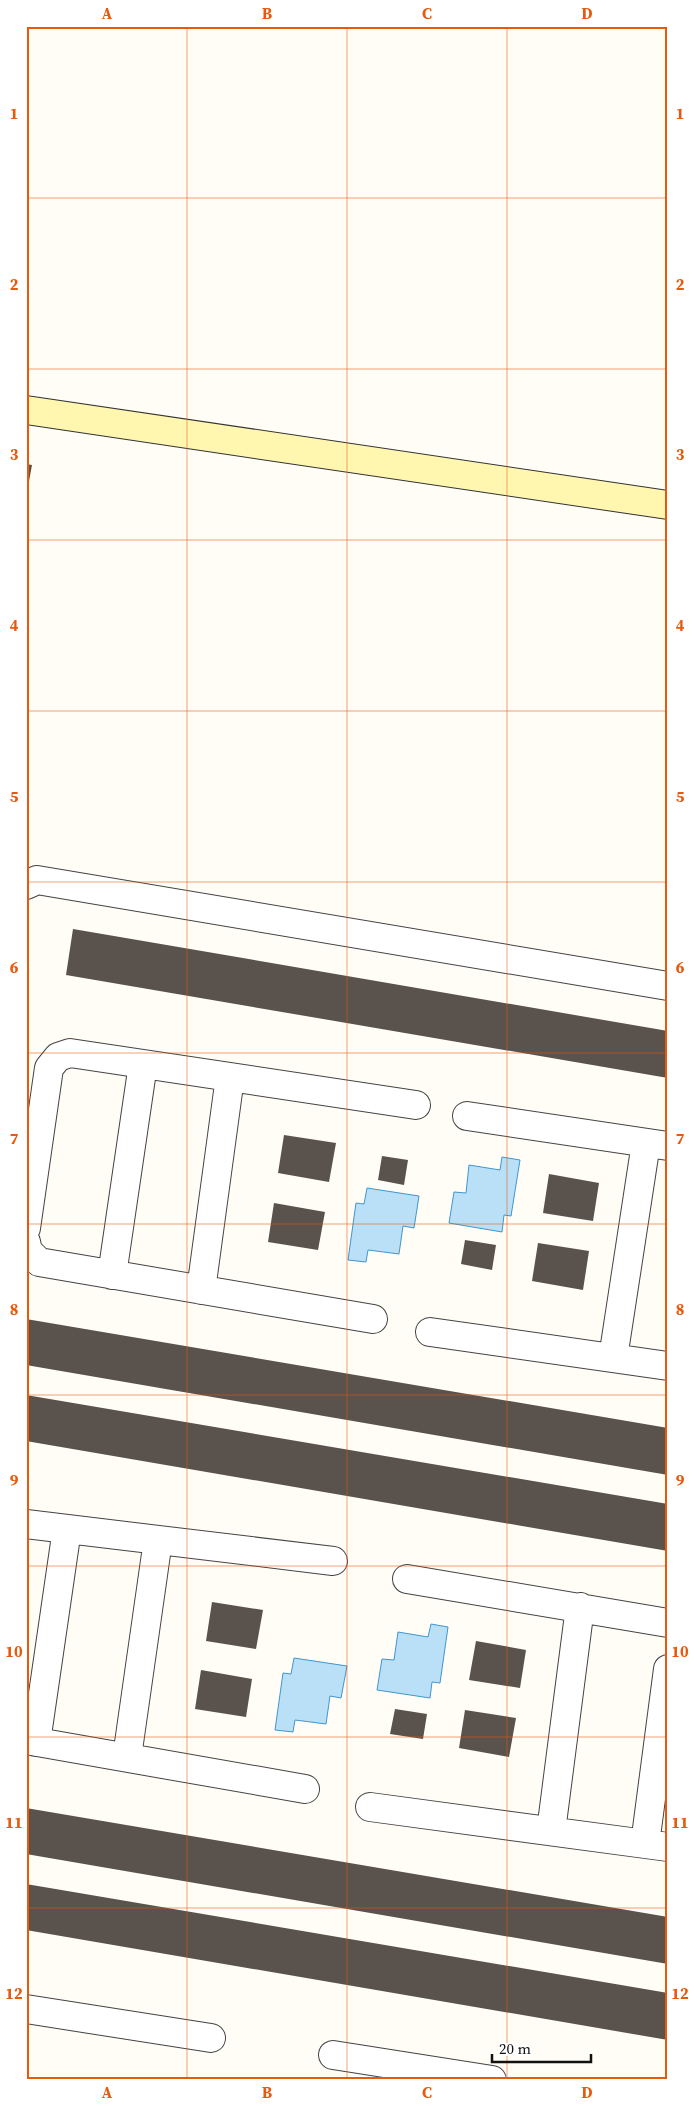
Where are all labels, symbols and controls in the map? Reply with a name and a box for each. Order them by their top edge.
text: A [102,2,113,24]
text: B [262,2,273,24]
text: C [422,2,432,24]
text: D [581,2,593,24]
text: 1 [10,102,18,124]
text: 1 [676,102,684,124]
text: 2 [10,273,19,295]
text: 2 [676,273,685,295]
text: 3 [10,443,19,465]
text: 3 [676,443,685,465]
text: 4 [10,614,19,636]
text: 4 [676,614,685,636]
text: 5 [10,785,19,807]
text: 5 [676,785,685,807]
text: 6 [10,956,19,978]
text: 6 [676,956,685,978]
text: 7 [10,1127,19,1149]
text: 7 [676,1127,685,1149]
text: 8 [10,1298,18,1320]
text: 8 [676,1298,684,1320]
text: 9 [10,1469,19,1491]
text: 9 [676,1469,685,1491]
text: 10 [5,1640,23,1662]
text: 10 [671,1640,689,1662]
text: 11 [5,1811,23,1833]
text: 11 [671,1811,689,1833]
text: 12 [5,1982,23,2004]
text: 12 [671,1982,689,2004]
scale bar [492,2031,590,2063]
text: 20 m [499,2038,531,2059]
text: A [102,2081,113,2103]
text: B [262,2081,273,2103]
text: C [422,2081,432,2103]
text: D [581,2081,593,2103]

